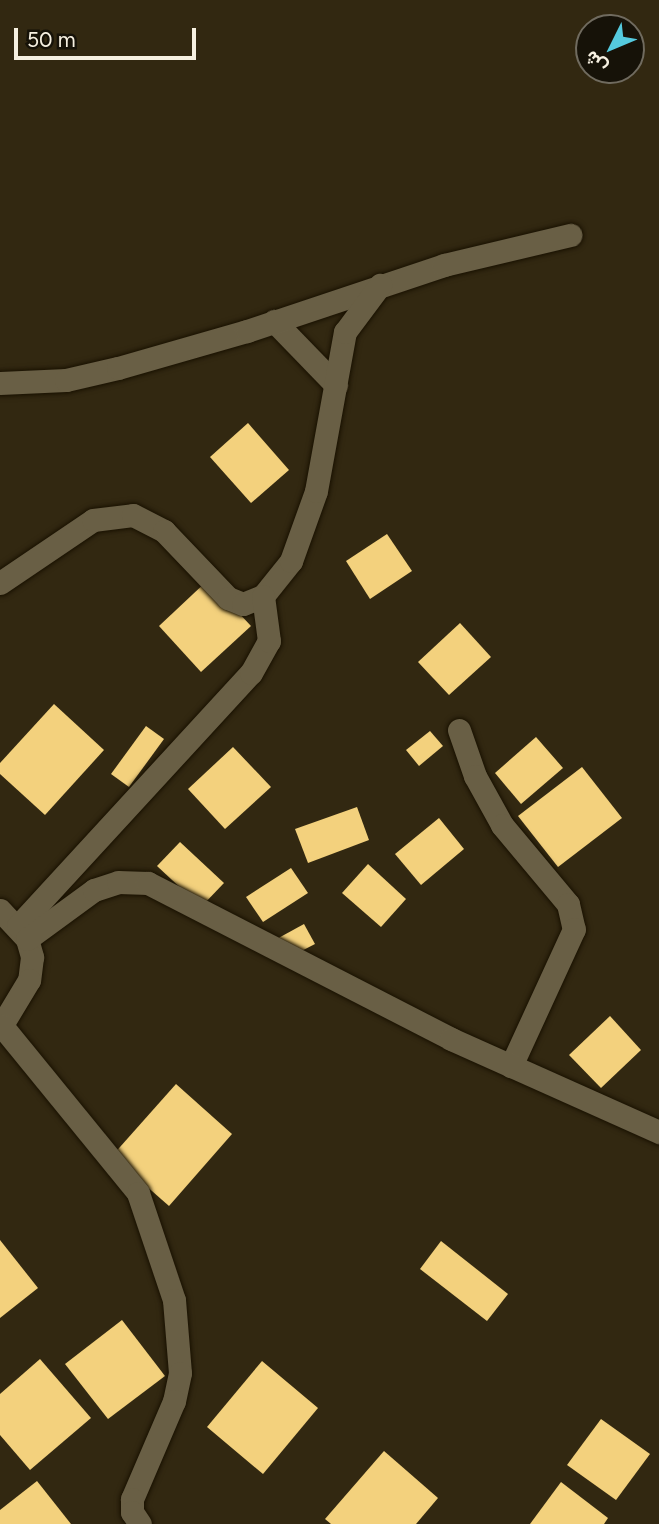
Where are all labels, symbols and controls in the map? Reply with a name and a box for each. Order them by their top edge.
scale bar [18,14,200,58]
north arrow [575,14,645,84]
text: 50 m [27,27,76,52]
text: ش [580,46,612,78]

